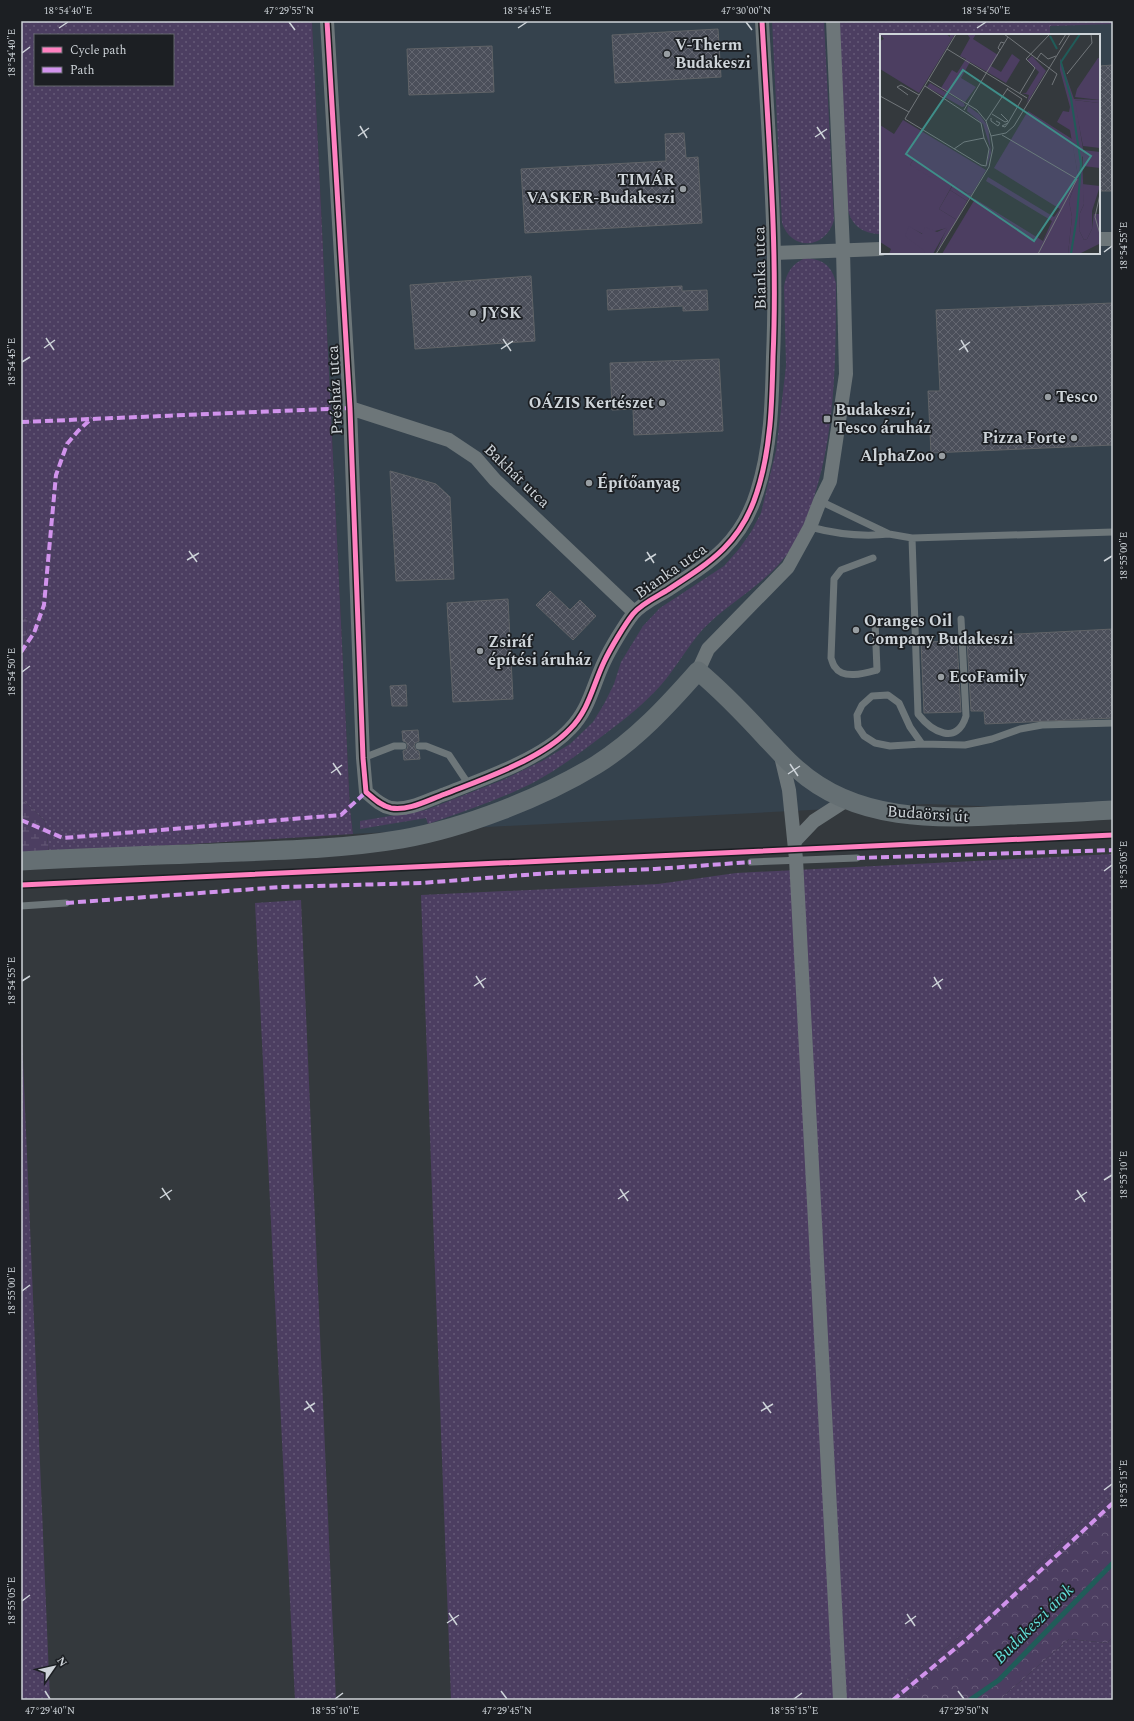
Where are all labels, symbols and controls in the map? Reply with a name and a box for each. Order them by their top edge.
text: 18°54'40"E [44,3,92,19]
text: 47°29'55"N [264,3,314,19]
text: 18°54'45"E [503,3,551,19]
text: 47°30'00"N [721,3,771,19]
text: 18°54'50"E [962,3,1010,19]
text: 18°54'40"E [4,29,20,77]
place label: V-Therm Budakeszi [675,33,751,75]
legend [34,34,174,86]
inset map [880,34,1100,254]
text: Cycle path [70,41,127,60]
marker: V-Therm Budakeszi [662,49,672,59]
text: Path [70,61,95,80]
place label: TIMÁR VASKER-Budakeszi [526,168,675,210]
marker: TIMÁR VASKER-Budakeszi [678,184,688,194]
text: 18°54'55"E [1116,222,1132,270]
street label: Bianka utca [747,226,773,310]
place label: JYSK [481,301,522,325]
marker: JYSK [468,308,478,318]
text: 18°54'45"E [4,338,20,386]
street label: Présház utca [321,344,349,435]
place label: Tesco [1056,385,1098,409]
place label: OÁZIS Kertészet [529,391,654,415]
marker: Tesco [1043,392,1053,402]
marker: OÁZIS Kertészet [657,398,667,408]
place label: Budakeszi, Tesco áruház [835,398,931,440]
marker: Budakeszi, Tesco áruház [822,414,832,424]
place label: Pizza Forte [982,426,1066,450]
marker: Pizza Forte [1069,433,1079,443]
street label: Bakhát utca [478,438,556,514]
place label: AlphaZoo [860,444,934,468]
marker: AlphaZoo [937,451,947,461]
place label: Építőanyag [597,471,680,495]
marker: Építőanyag [584,478,594,488]
text: 18°55'00"E [1116,532,1132,580]
street label: Bianka utca [630,537,712,605]
place label: Oranges Oil Company Budakeszi [864,609,1014,651]
marker: Oranges Oil Company Budakeszi [851,625,861,635]
place label: Zsiráf építési áruház [488,630,592,672]
marker: Zsiráf építési áruház [475,646,485,656]
text: 18°54'50"E [4,648,20,696]
place label: EcoFamily [949,665,1028,689]
marker: EcoFamily [936,672,946,682]
street label: Budaörsi út [886,799,970,829]
text: 18°55'05"E [1116,841,1132,889]
text: 18°54'55"E [4,957,20,1005]
text: 18°55'10"E [1116,1151,1132,1199]
text: 18°55'00"E [4,1267,20,1315]
text: 18°55'15"E [1116,1460,1132,1508]
text: 18°55'05"E [4,1577,20,1625]
water label: Budakeszi árok [988,1578,1080,1670]
north arrow [34,1647,74,1687]
text: N [52,1653,71,1670]
text: 47°29'40"N [25,1703,75,1719]
text: 18°55'10"E [311,1703,359,1719]
text: 47°29'45"N [482,1703,532,1719]
text: 18°55'15"E [770,1703,818,1719]
text: 47°29'50"N [939,1703,989,1719]

